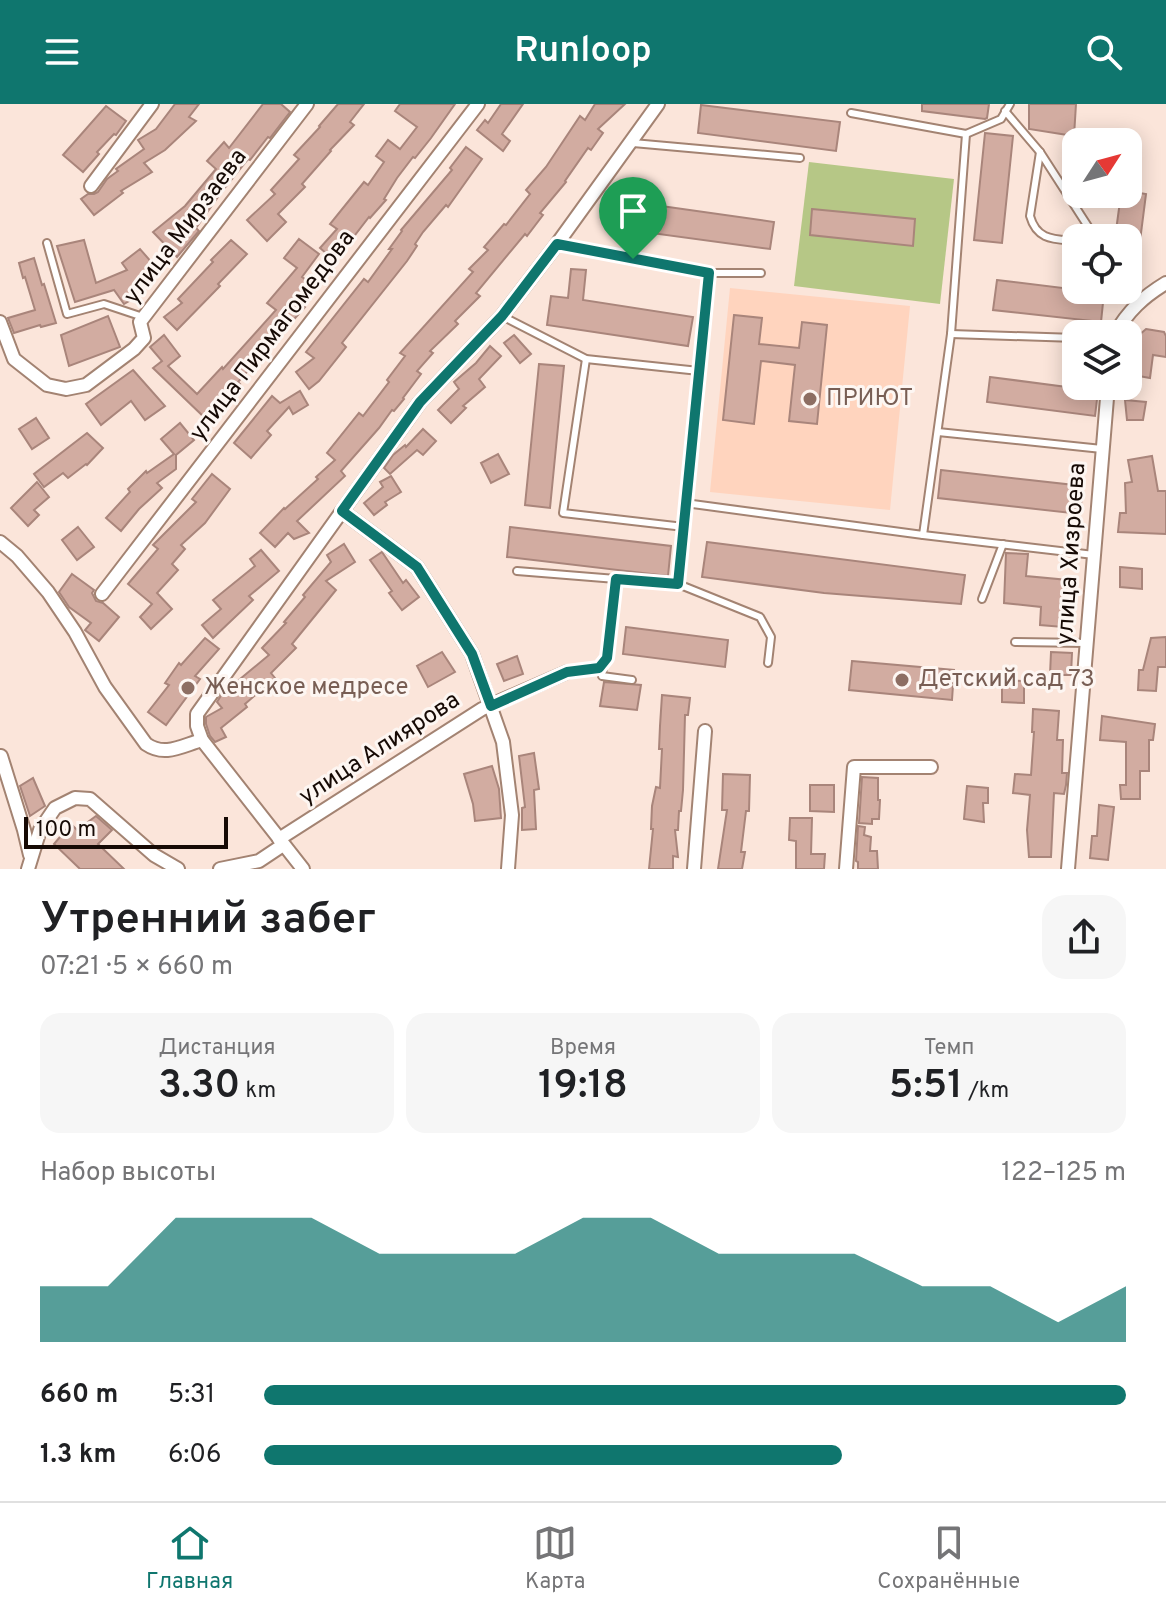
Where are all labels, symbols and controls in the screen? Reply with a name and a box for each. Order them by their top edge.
text: Runloop [514,29,652,75]
icon: menu [40,30,84,74]
icon: search [1082,30,1126,74]
north arrow [1062,128,1142,208]
map controls [1062,128,1142,400]
street label: улица Мирзаева [118,143,254,311]
pin [599,177,667,259]
icon: arrive [611,189,655,233]
street label: улица Пирмагомедова [184,224,362,448]
button: locate [1062,224,1142,304]
button: layers [1062,320,1142,400]
place label: ПРИЮТ [826,384,913,414]
marker: ПРИЮТ [801,390,819,408]
street label: улица Хизроева [1051,462,1093,646]
place label: Детский сад 73 [918,665,1095,695]
marker: Детский сад 73 [893,671,911,689]
place label: Женское медресе [204,673,408,703]
marker: Женское медресе [179,679,197,697]
street label: улица Алиярова [294,686,466,812]
scale bar [24,813,228,849]
text: 100 m [36,817,96,844]
text: Утренний забег [40,893,376,949]
button: share [1042,895,1126,979]
text: 07:21 · 5 × 660 m [40,951,233,984]
text: Дистанция [158,1035,276,1062]
text: Время [550,1035,616,1062]
text: Темп [924,1035,974,1062]
text: 3.30 [158,1062,240,1112]
text: 19:18 [538,1062,628,1112]
text: 5:51 [889,1062,963,1112]
text: km [240,1078,276,1105]
text: /km [963,1078,1009,1105]
text: Набор высоты [40,1157,216,1190]
text: 122–125 m [1001,1157,1126,1190]
text: 660 m [40,1379,118,1412]
text: 5:31 [168,1379,215,1412]
text: 1.3 km [40,1439,116,1472]
text: 6:06 [168,1439,222,1472]
tab: Главная [146,1521,233,1596]
tab: Карта [525,1521,585,1596]
tab: Сохранённые [877,1521,1020,1596]

